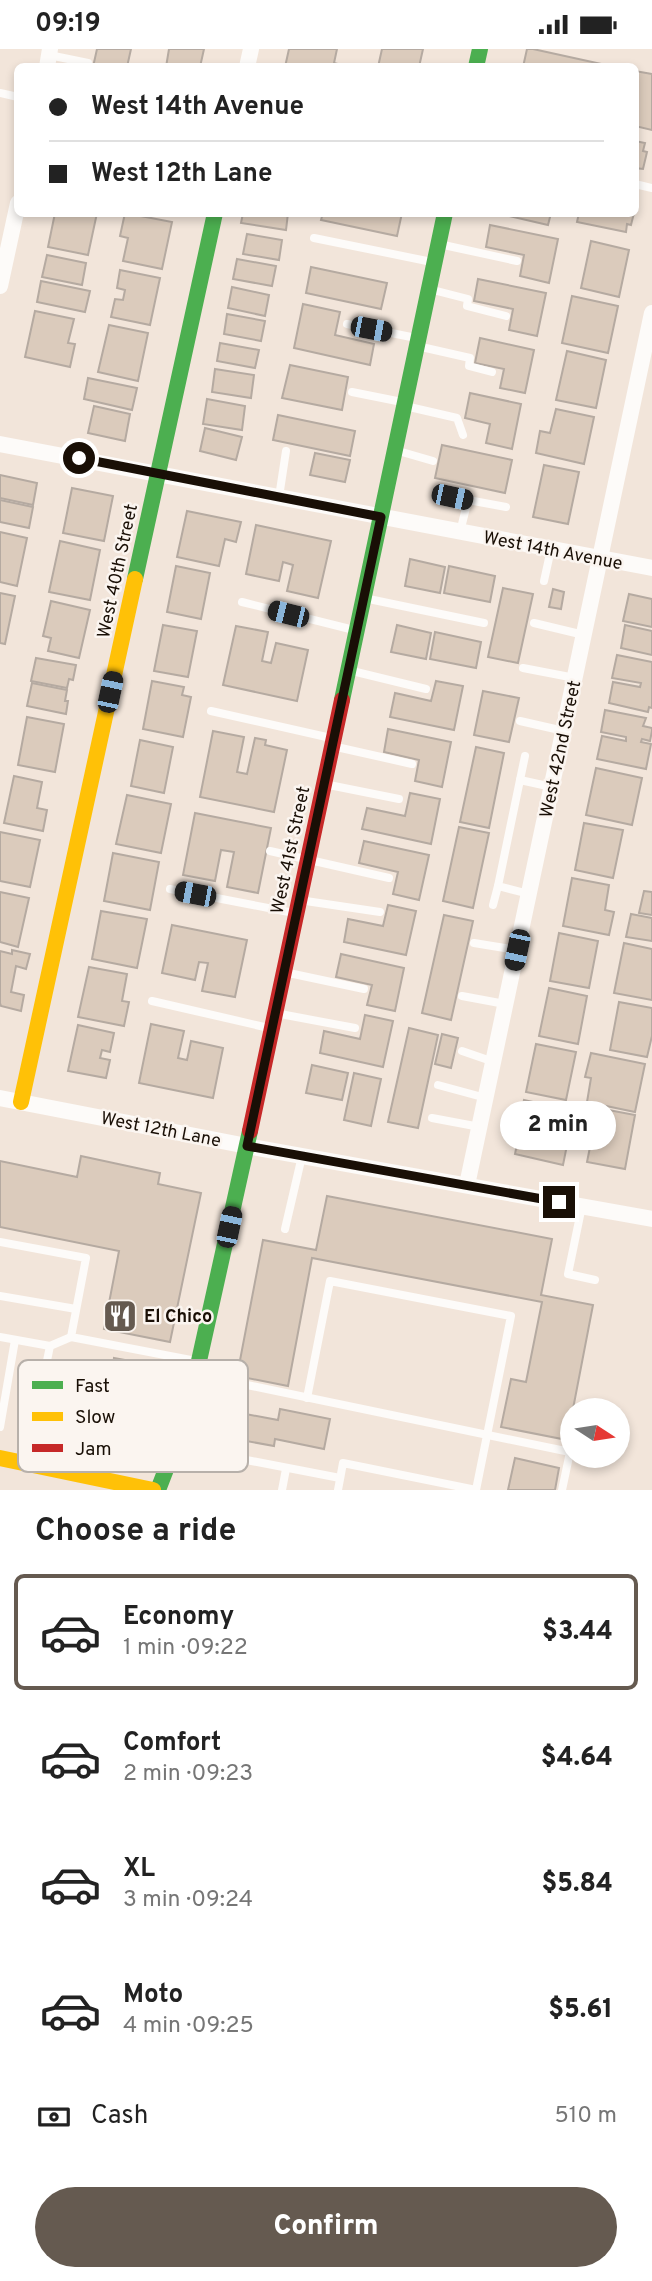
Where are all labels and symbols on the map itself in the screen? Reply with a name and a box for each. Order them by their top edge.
car [349,315,394,343]
route start [63,442,95,474]
car [430,482,475,512]
street label: West 40th Street [93,502,144,641]
street label: West 14th Avenue [481,527,624,576]
car [266,599,311,629]
car [96,669,125,715]
street label: West 42nd Street [536,678,587,820]
street label: West 41st Street [267,784,316,916]
car [173,880,218,908]
car [503,927,532,973]
callout: 2 min [501,1101,617,1149]
street label: West 12th Lane [99,1108,223,1153]
route end [543,1186,575,1218]
car [215,1204,244,1250]
restaurant icon: El Chico [101,1297,139,1335]
place label: El Chico [144,1306,212,1329]
legend [18,1360,248,1472]
text: Fast [75,1375,110,1399]
north arrow [560,1398,630,1468]
text: Slow [75,1406,115,1430]
text: Jam [75,1438,112,1462]

